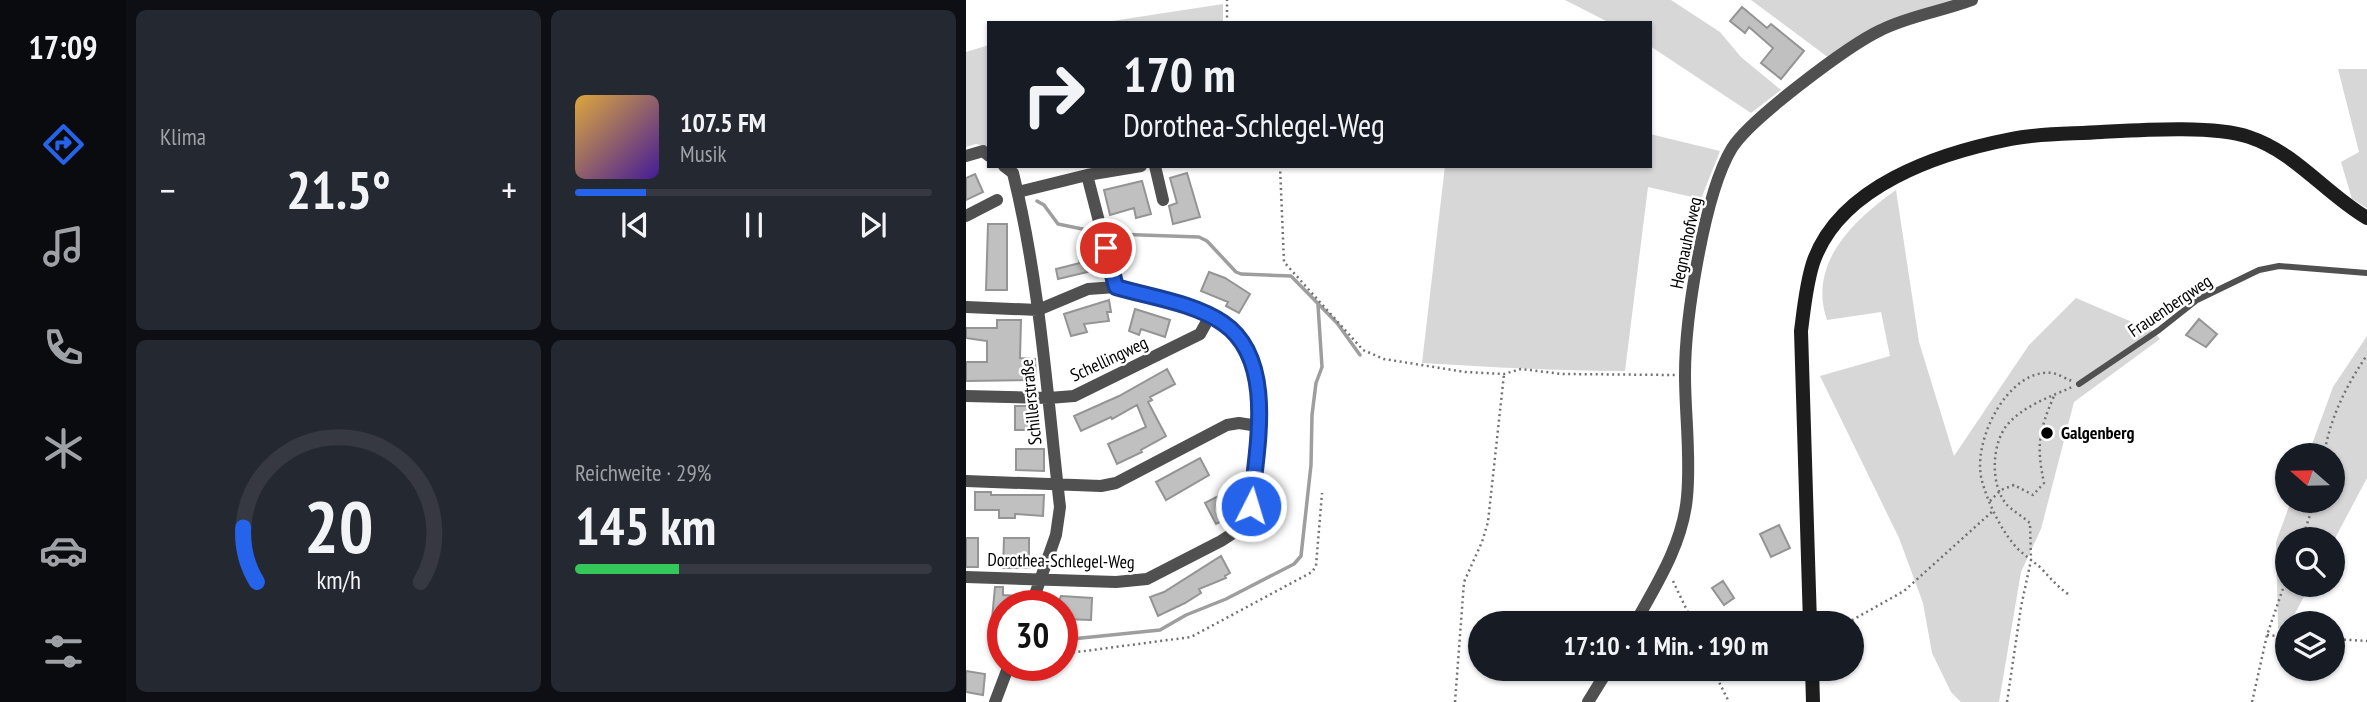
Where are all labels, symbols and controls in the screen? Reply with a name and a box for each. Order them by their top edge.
text: 17:09 [28,26,98,68]
text: 170 m [1123,42,1236,106]
icon: right [1008,49,1099,140]
text: Dorothea-Schlegel-Weg [1123,104,1385,146]
text: 107.5 FM [680,106,766,139]
icon: directions [39,120,88,169]
text: Klima [160,122,206,151]
text: Musik [680,139,726,168]
text: 21.5° [286,156,391,223]
text: − [160,165,176,214]
text: + [501,165,517,214]
street label: Hegnauhofweg [1665,195,1706,291]
icon: previous [616,206,654,244]
icon: pause [735,206,773,244]
icon: next [854,206,892,244]
pin [1076,218,1136,278]
icon: music [39,222,88,271]
icon: arrive [1087,229,1125,267]
street label: Frauenbergweg [2123,269,2216,342]
icon: phone [39,323,88,372]
street label: Schellingweg [1066,331,1151,387]
street label: Schillerstraße [1015,358,1046,446]
place label: Galgenberg [2061,421,2135,444]
icon: climate [39,424,88,473]
marker: Galgenberg [2039,425,2055,441]
north arrow [2275,443,2345,513]
map controls [2275,443,2345,681]
text: Reichweite · 29% [575,458,711,487]
position arrow [1214,469,1288,543]
text: 20 [304,478,373,572]
text: 145 km [575,492,716,559]
icon: car [39,526,88,575]
button: search [2275,527,2345,597]
street label: Dorothea-Schlegel-Weg [987,548,1135,573]
text: km/h [316,564,361,596]
speed limit sign: 30 [987,590,1078,681]
button: layers [2275,611,2345,681]
icon: filters [39,627,88,676]
text: 17:10 · 1 Min. · 190 m [1564,629,1768,662]

